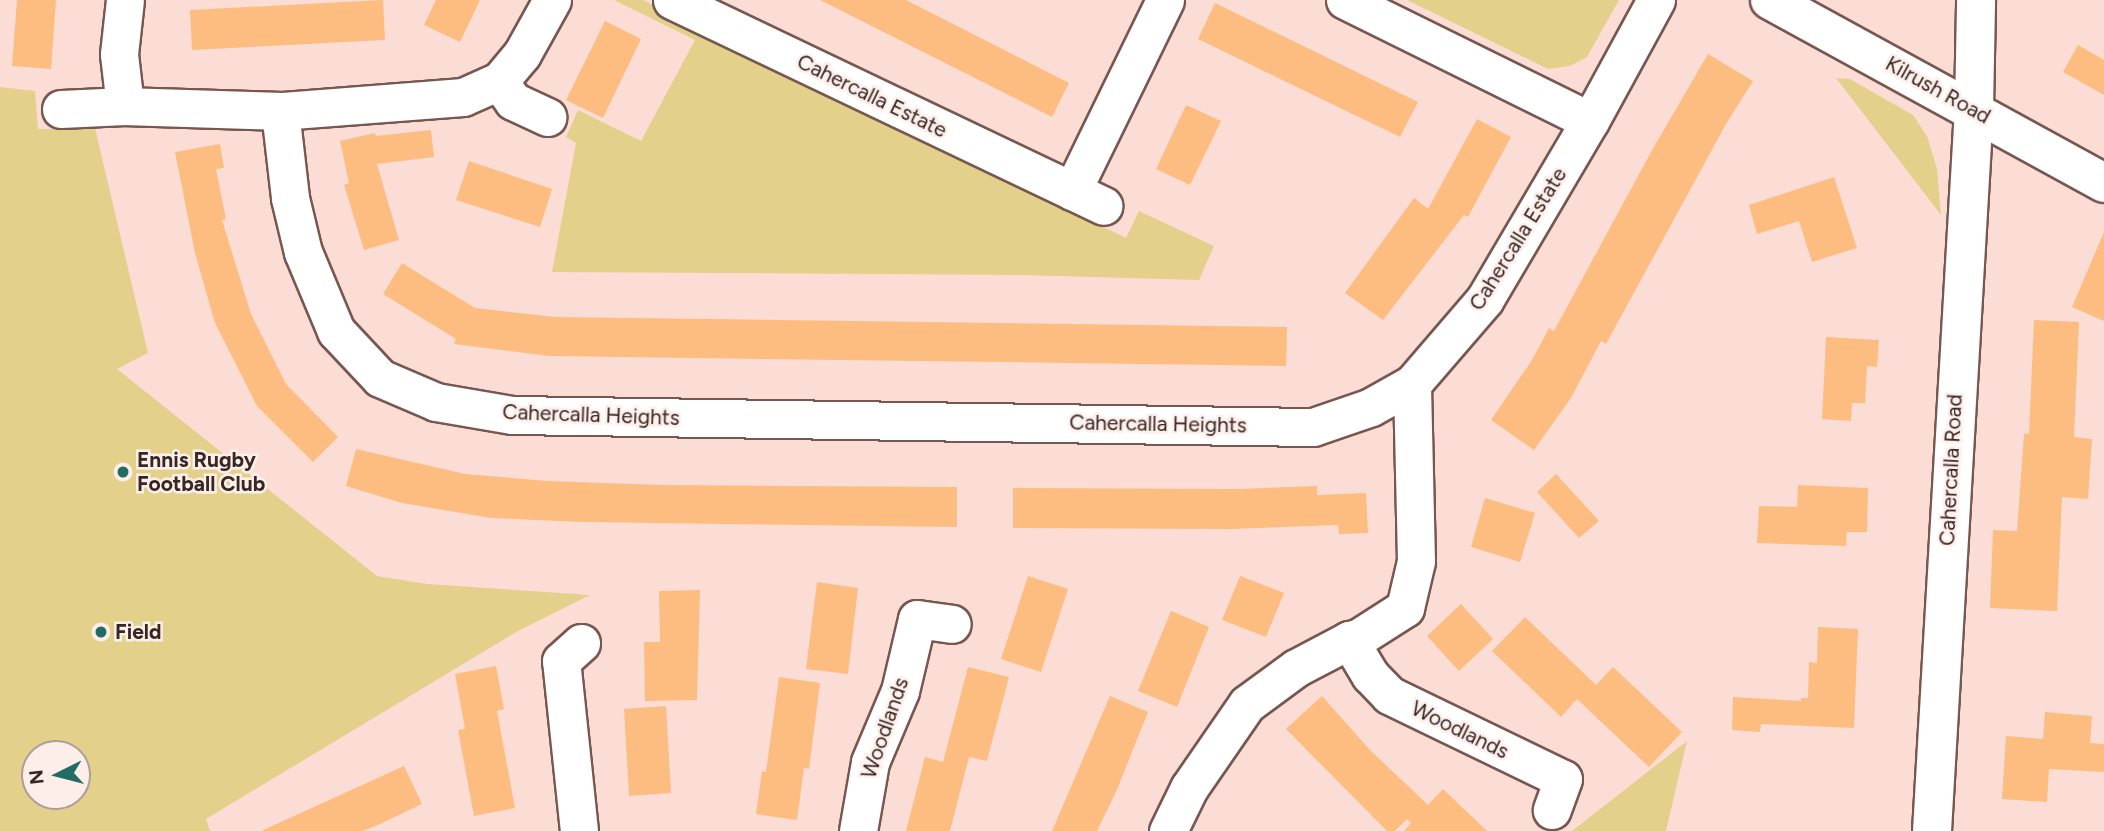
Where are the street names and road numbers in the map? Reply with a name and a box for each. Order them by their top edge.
street label: Cahercalla Estate [793,49,951,143]
street label: Kilrush Road [1881,51,1995,129]
street label: Cahercalla Estate [1464,163,1572,315]
street label: Cahercalla Road [1934,394,1968,546]
street label: Cahercalla Heights [502,399,680,431]
street label: Cahercalla Heights [1069,410,1247,438]
street label: Woodlands [856,674,914,782]
street label: Woodlands [1407,696,1513,764]

